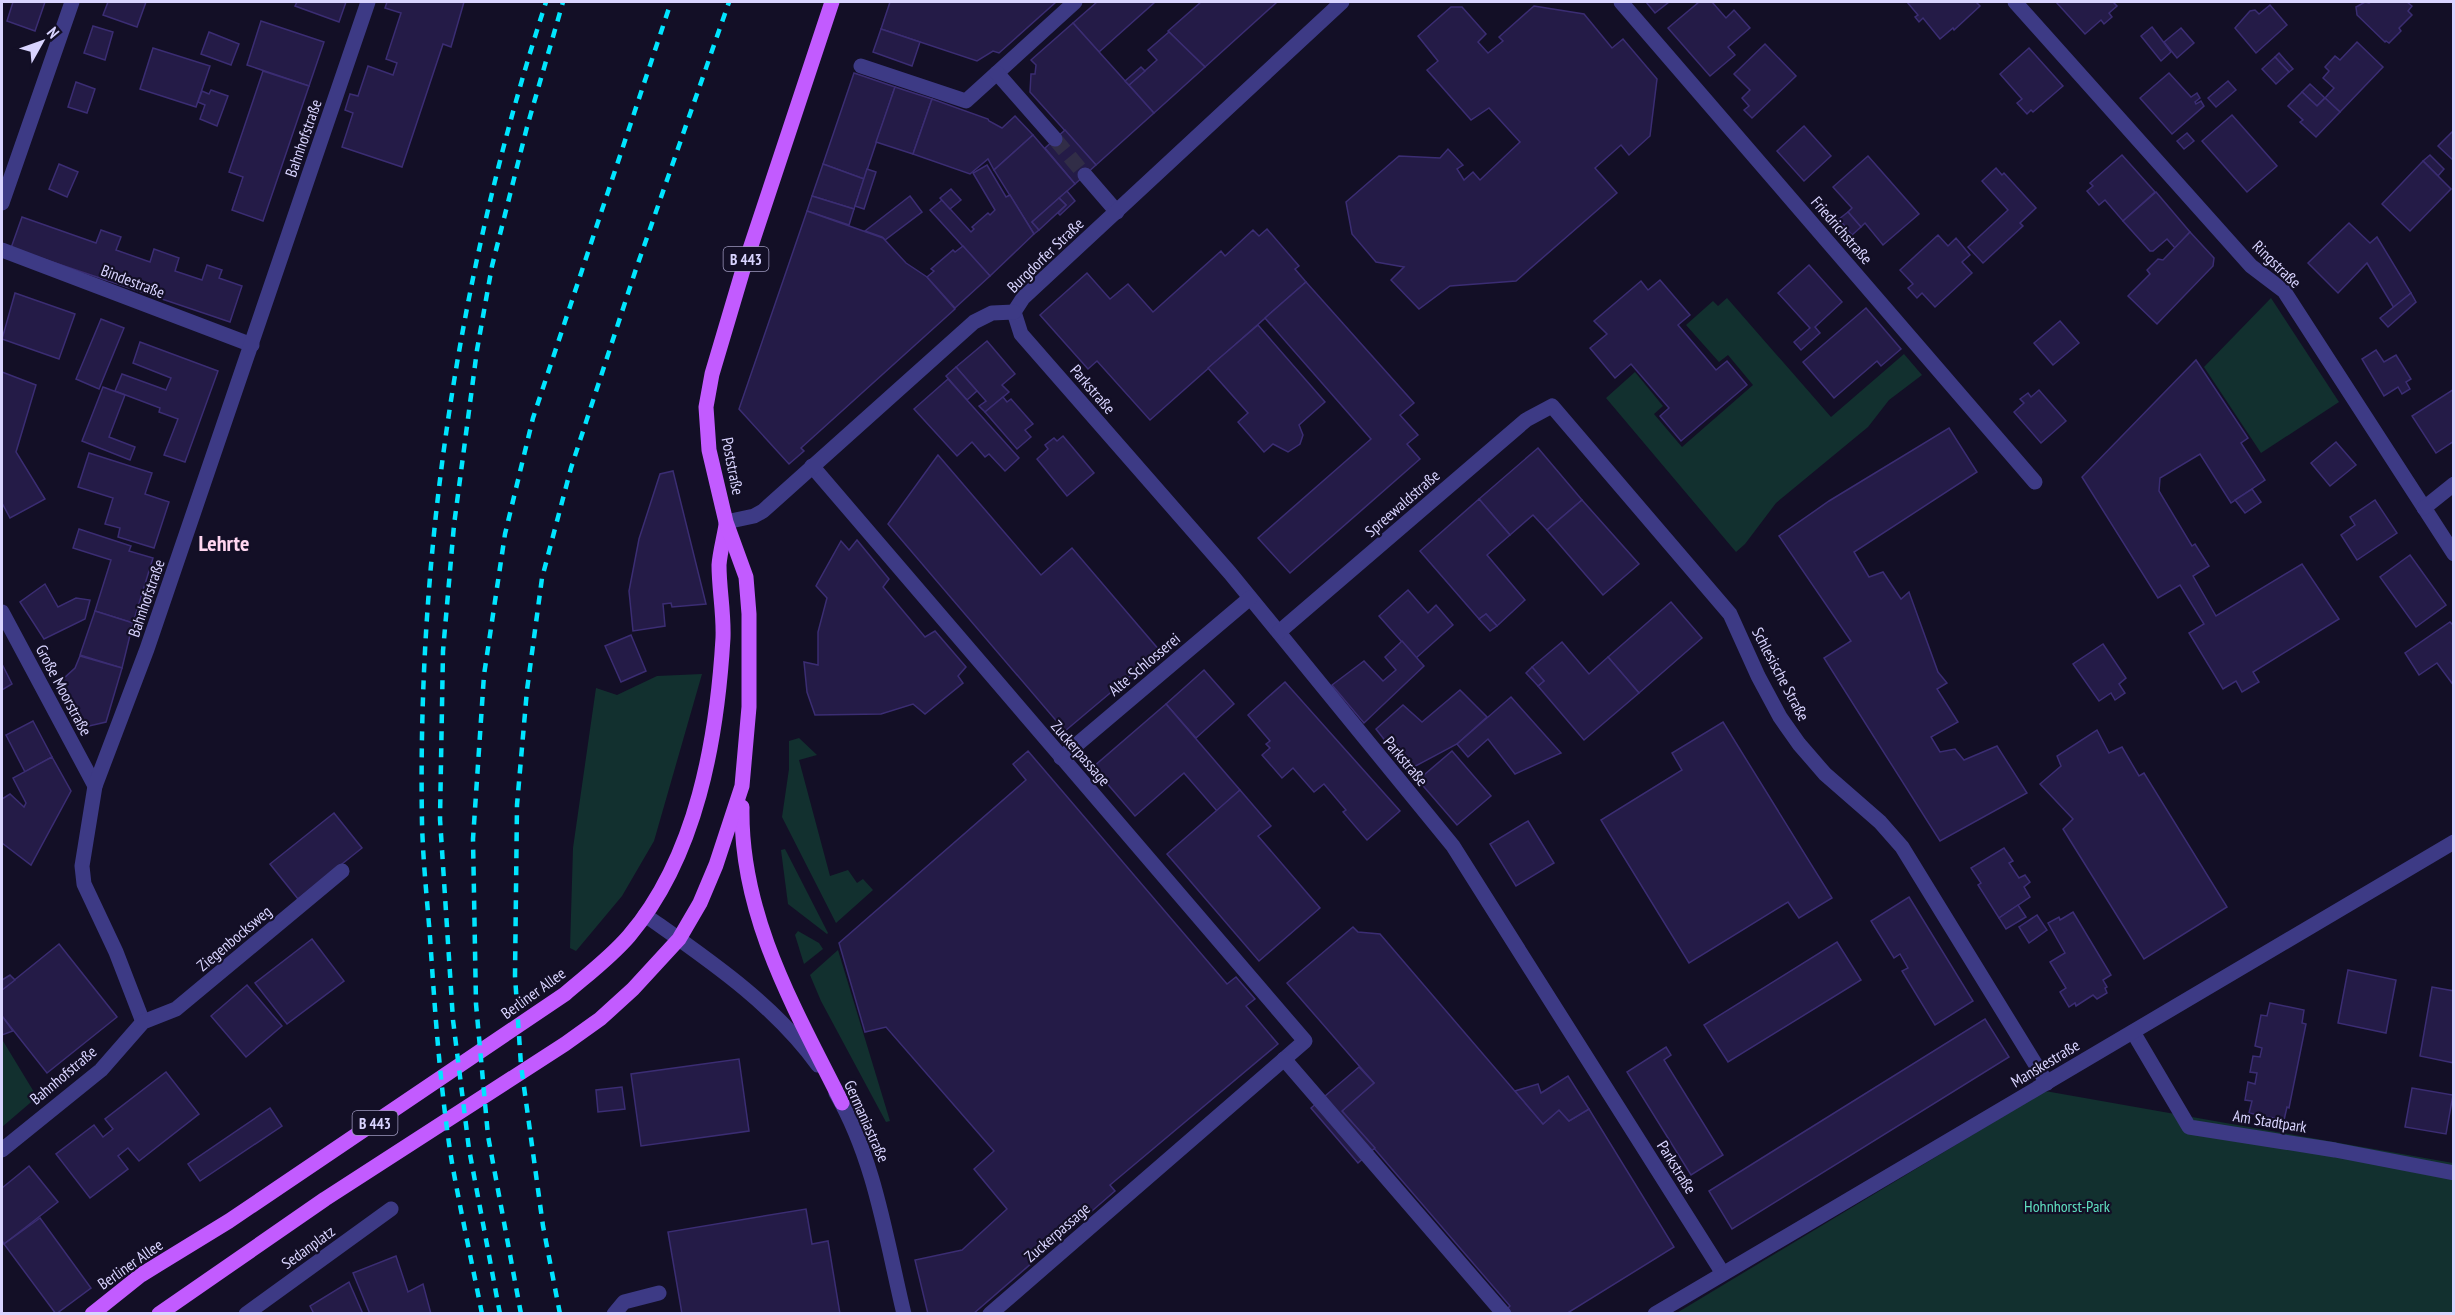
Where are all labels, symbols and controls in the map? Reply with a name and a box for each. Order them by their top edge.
north arrow [12,12,72,72]
text: N [43,23,64,42]
street label: Bahnhofstraße [280,96,326,180]
street label: Friedrichstraße [1807,192,1877,268]
street label: Burgdorfer Straße [1003,213,1087,297]
street label: Ringstraße [2248,236,2306,292]
road number: B 443 [724,247,768,271]
street label: Bindestraße [98,260,168,302]
street label: Parkstraße [1066,360,1120,418]
street label: Poststraße [718,435,748,497]
street label: Spreewaldstraße [1360,465,1444,541]
district label: Lehrte [199,529,249,557]
street label: Bahnhofstraße [123,556,169,640]
street label: Schlesische Straße [1748,624,1814,724]
street label: Alte Schlosserei [1104,628,1184,700]
street label: Große Moorstraße [32,641,96,739]
street label: Zuckerpassage [1047,716,1115,790]
street label: Parkstraße [1379,732,1433,790]
street label: Ziegenbocksweg [193,901,275,975]
street label: Berliner Allee [497,963,569,1023]
street label: Manskestraße [2007,1035,2083,1091]
street label: Bahnhofstraße [26,1041,100,1109]
street label: Germaniastraße [840,1077,894,1165]
street label: Am Stadtpark [2232,1105,2309,1137]
road number: B 443 [352,1111,398,1135]
street label: Parkstraße [1653,1137,1701,1197]
park label: Hohnhorst-Park [2024,1196,2111,1216]
street label: Zuckerpassage [1020,1198,1094,1266]
street label: Sedanplatz [277,1221,339,1273]
street label: Berliner Allee [94,1234,166,1294]

